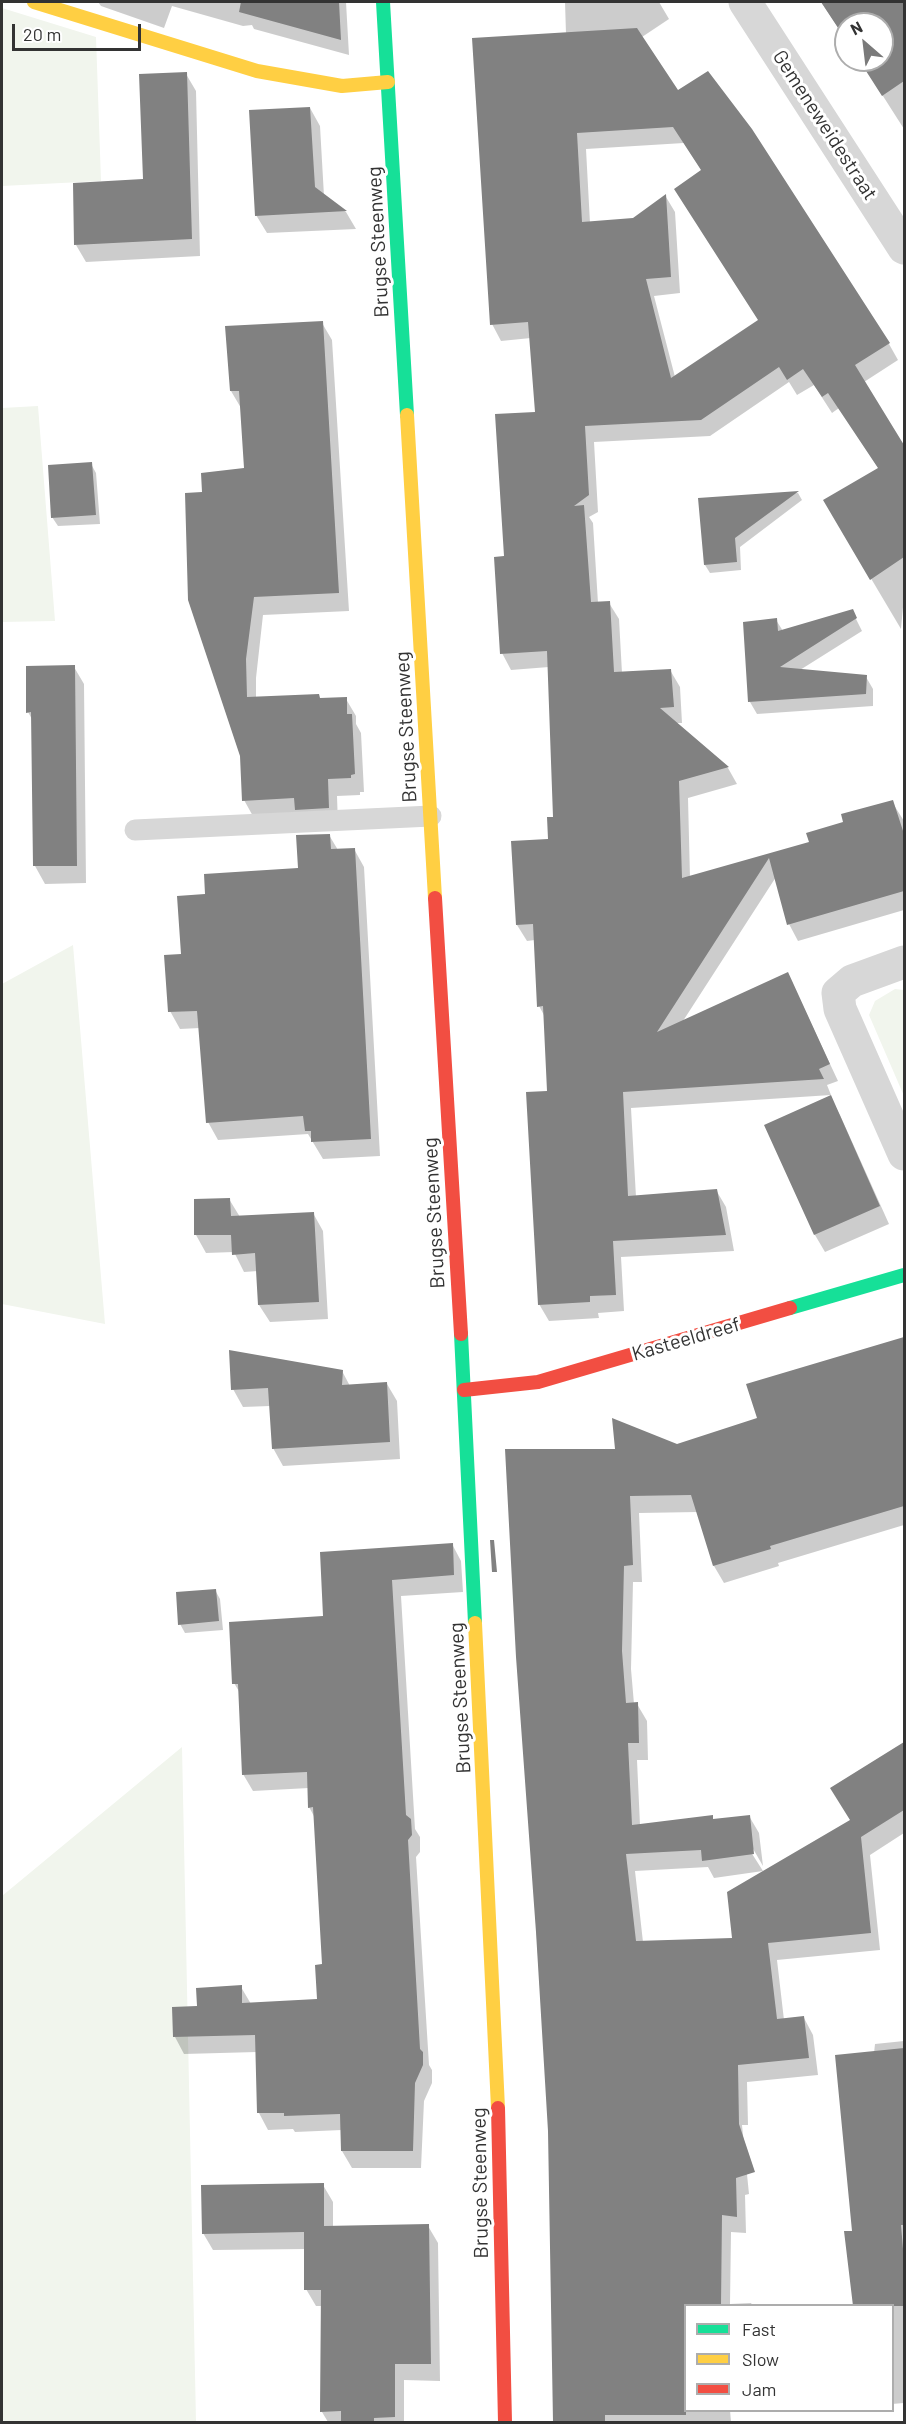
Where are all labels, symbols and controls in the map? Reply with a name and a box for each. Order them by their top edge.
scale bar [15,12,144,50]
north arrow [834,12,894,72]
text: N [847,17,865,38]
text: 20 m [23,23,61,45]
street label: Gemeneweidestraat [768,46,882,204]
street label: Brugse Steenweg [362,166,394,318]
street label: Brugse Steenweg [390,651,422,803]
street label: Brugse Steenweg [418,1137,450,1289]
street label: Kasteeldreef [629,1312,743,1366]
street label: Brugse Steenweg [444,1622,476,1774]
street label: Brugse Steenweg [467,2107,493,2259]
legend [684,2304,894,2412]
text: Fast [742,2318,776,2340]
text: Slow [742,2348,779,2370]
text: Jam [742,2378,776,2400]

